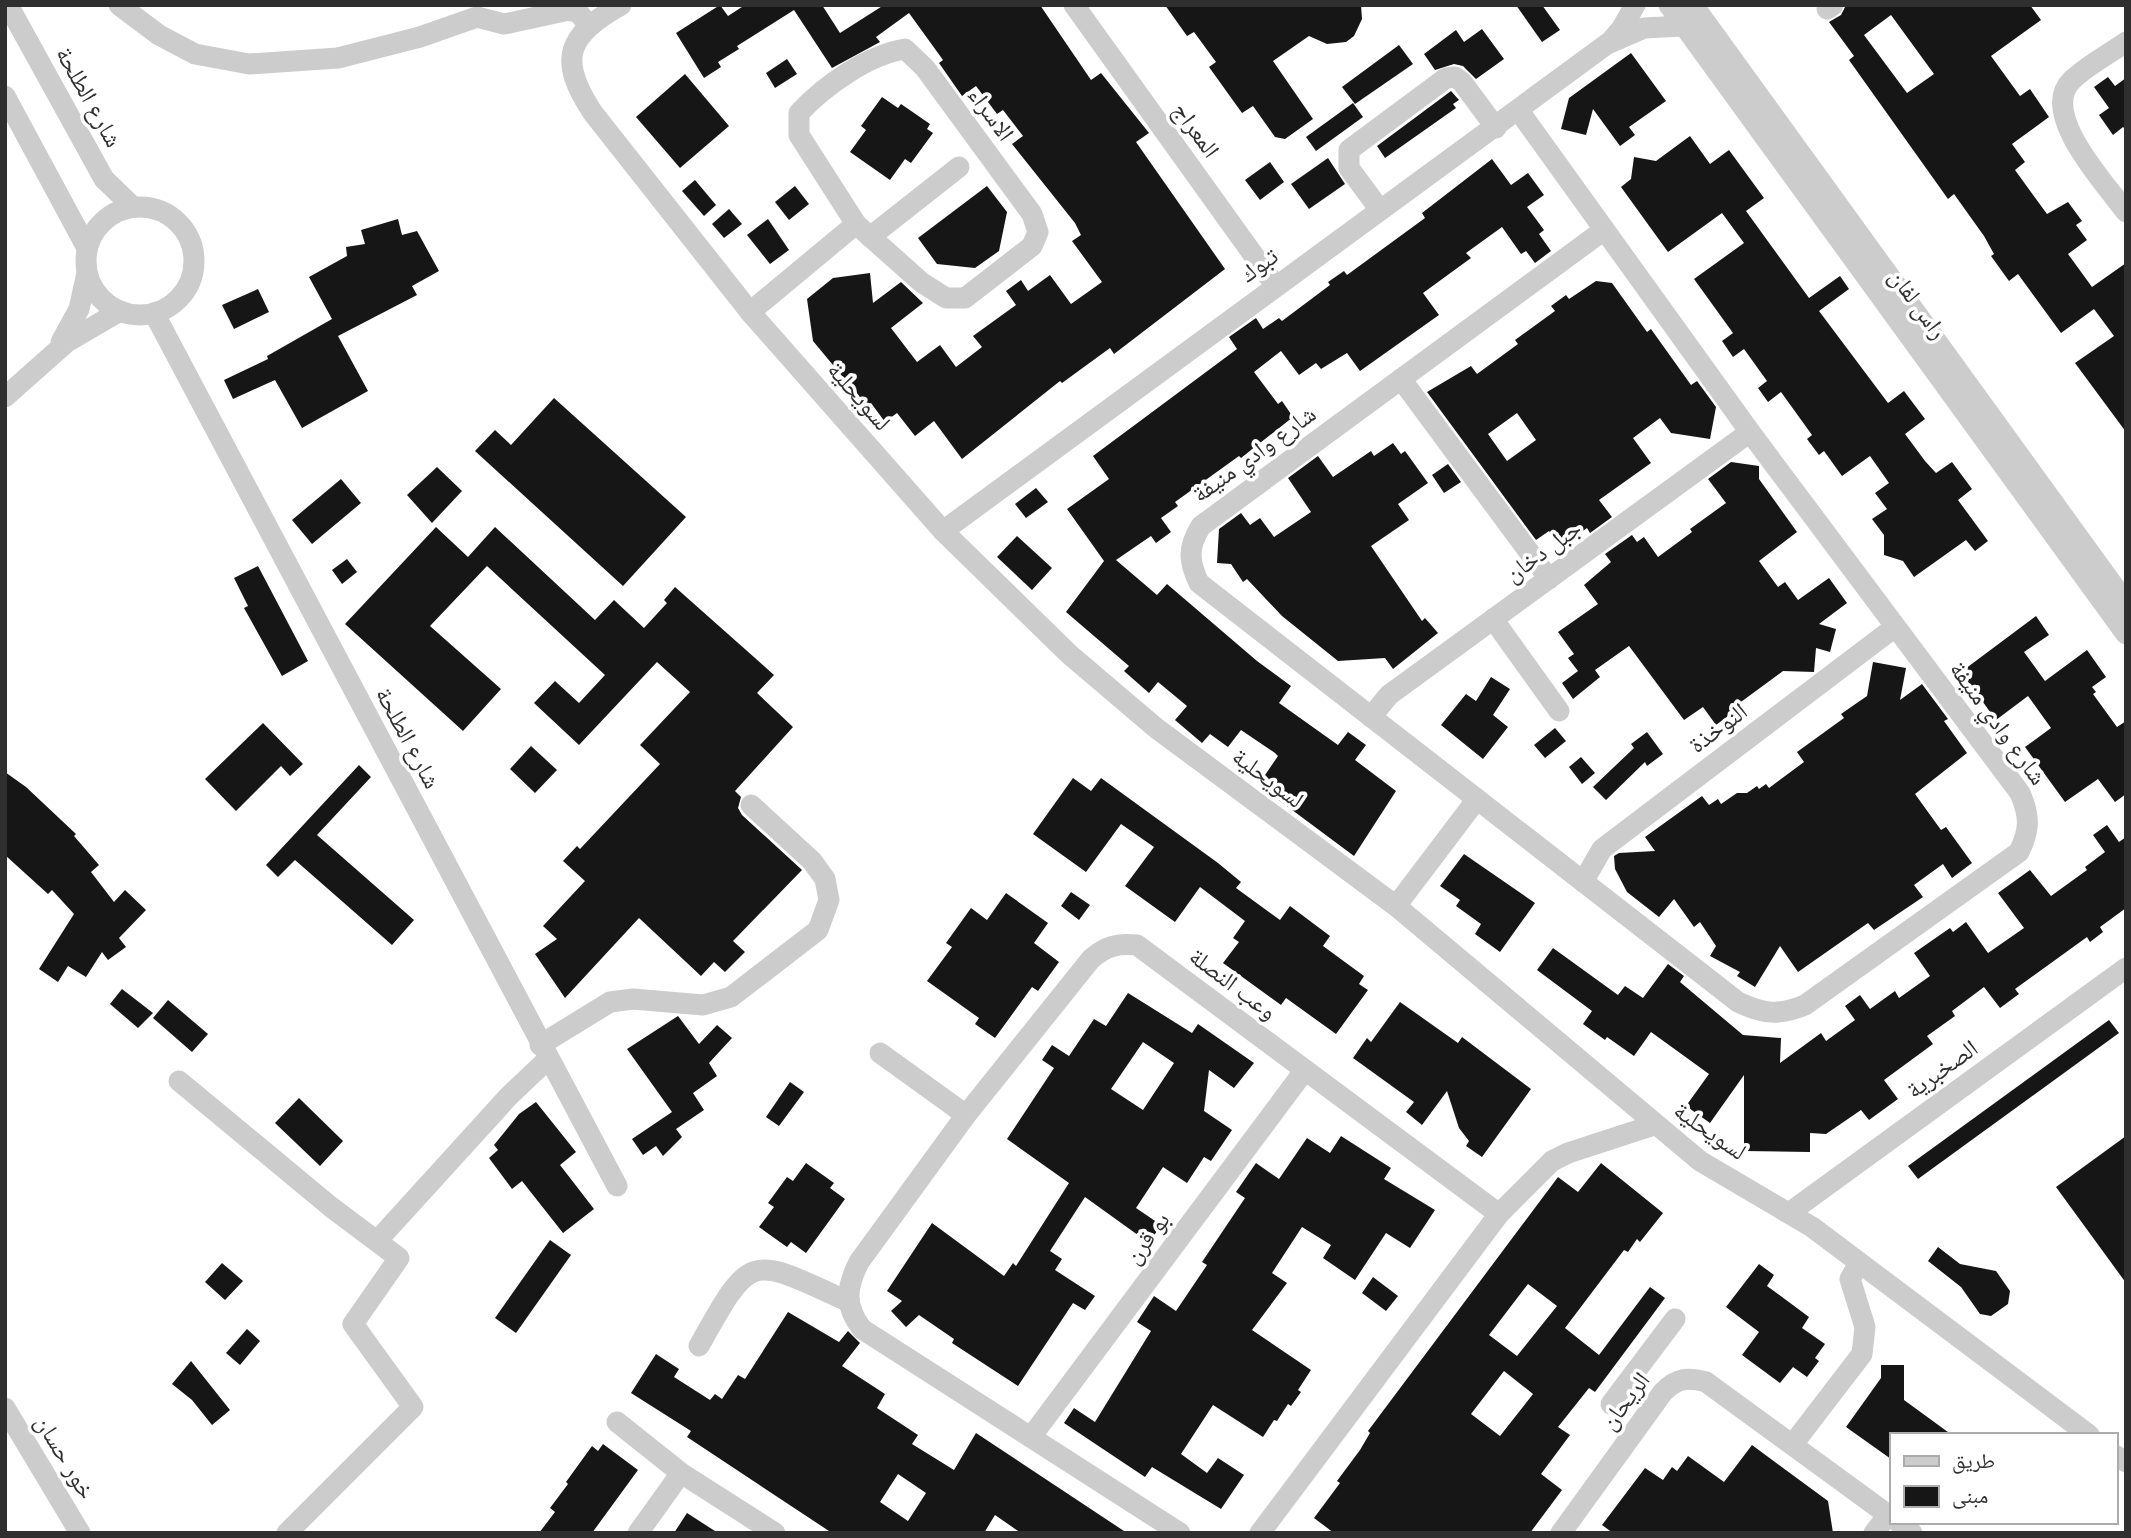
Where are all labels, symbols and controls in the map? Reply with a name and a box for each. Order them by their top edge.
street label: شارع الطلحة [49,42,129,152]
street label: الاسراء [962,81,1021,146]
street label: المعراج [1166,96,1226,164]
street label: تبوك [1234,241,1283,288]
street label: راس لفان [1883,263,1954,344]
street label: لسويحلية [822,355,897,436]
street label: شارع وادي منيفة [1186,399,1324,512]
street label: جبل دخان [1499,513,1587,588]
street label: شارع وادي منيفة [1940,655,2053,793]
street label: شارع الطلحة [369,682,447,794]
street label: النوخذة [1683,696,1753,759]
street label: لسويحلية [1227,741,1310,814]
street label: وعب النصلة [1184,941,1283,1026]
street label: الصخبرية [1900,1033,1983,1104]
street label: لسويحلية [1668,1095,1752,1166]
street label: بو قرن [1118,1206,1176,1269]
street label: الريحان [1594,1366,1656,1435]
street label: خور حسان [29,1409,102,1504]
legend [1890,1433,2117,1524]
text: طريق [1952,1448,1995,1474]
text: مبنى [1952,1483,1988,1509]

